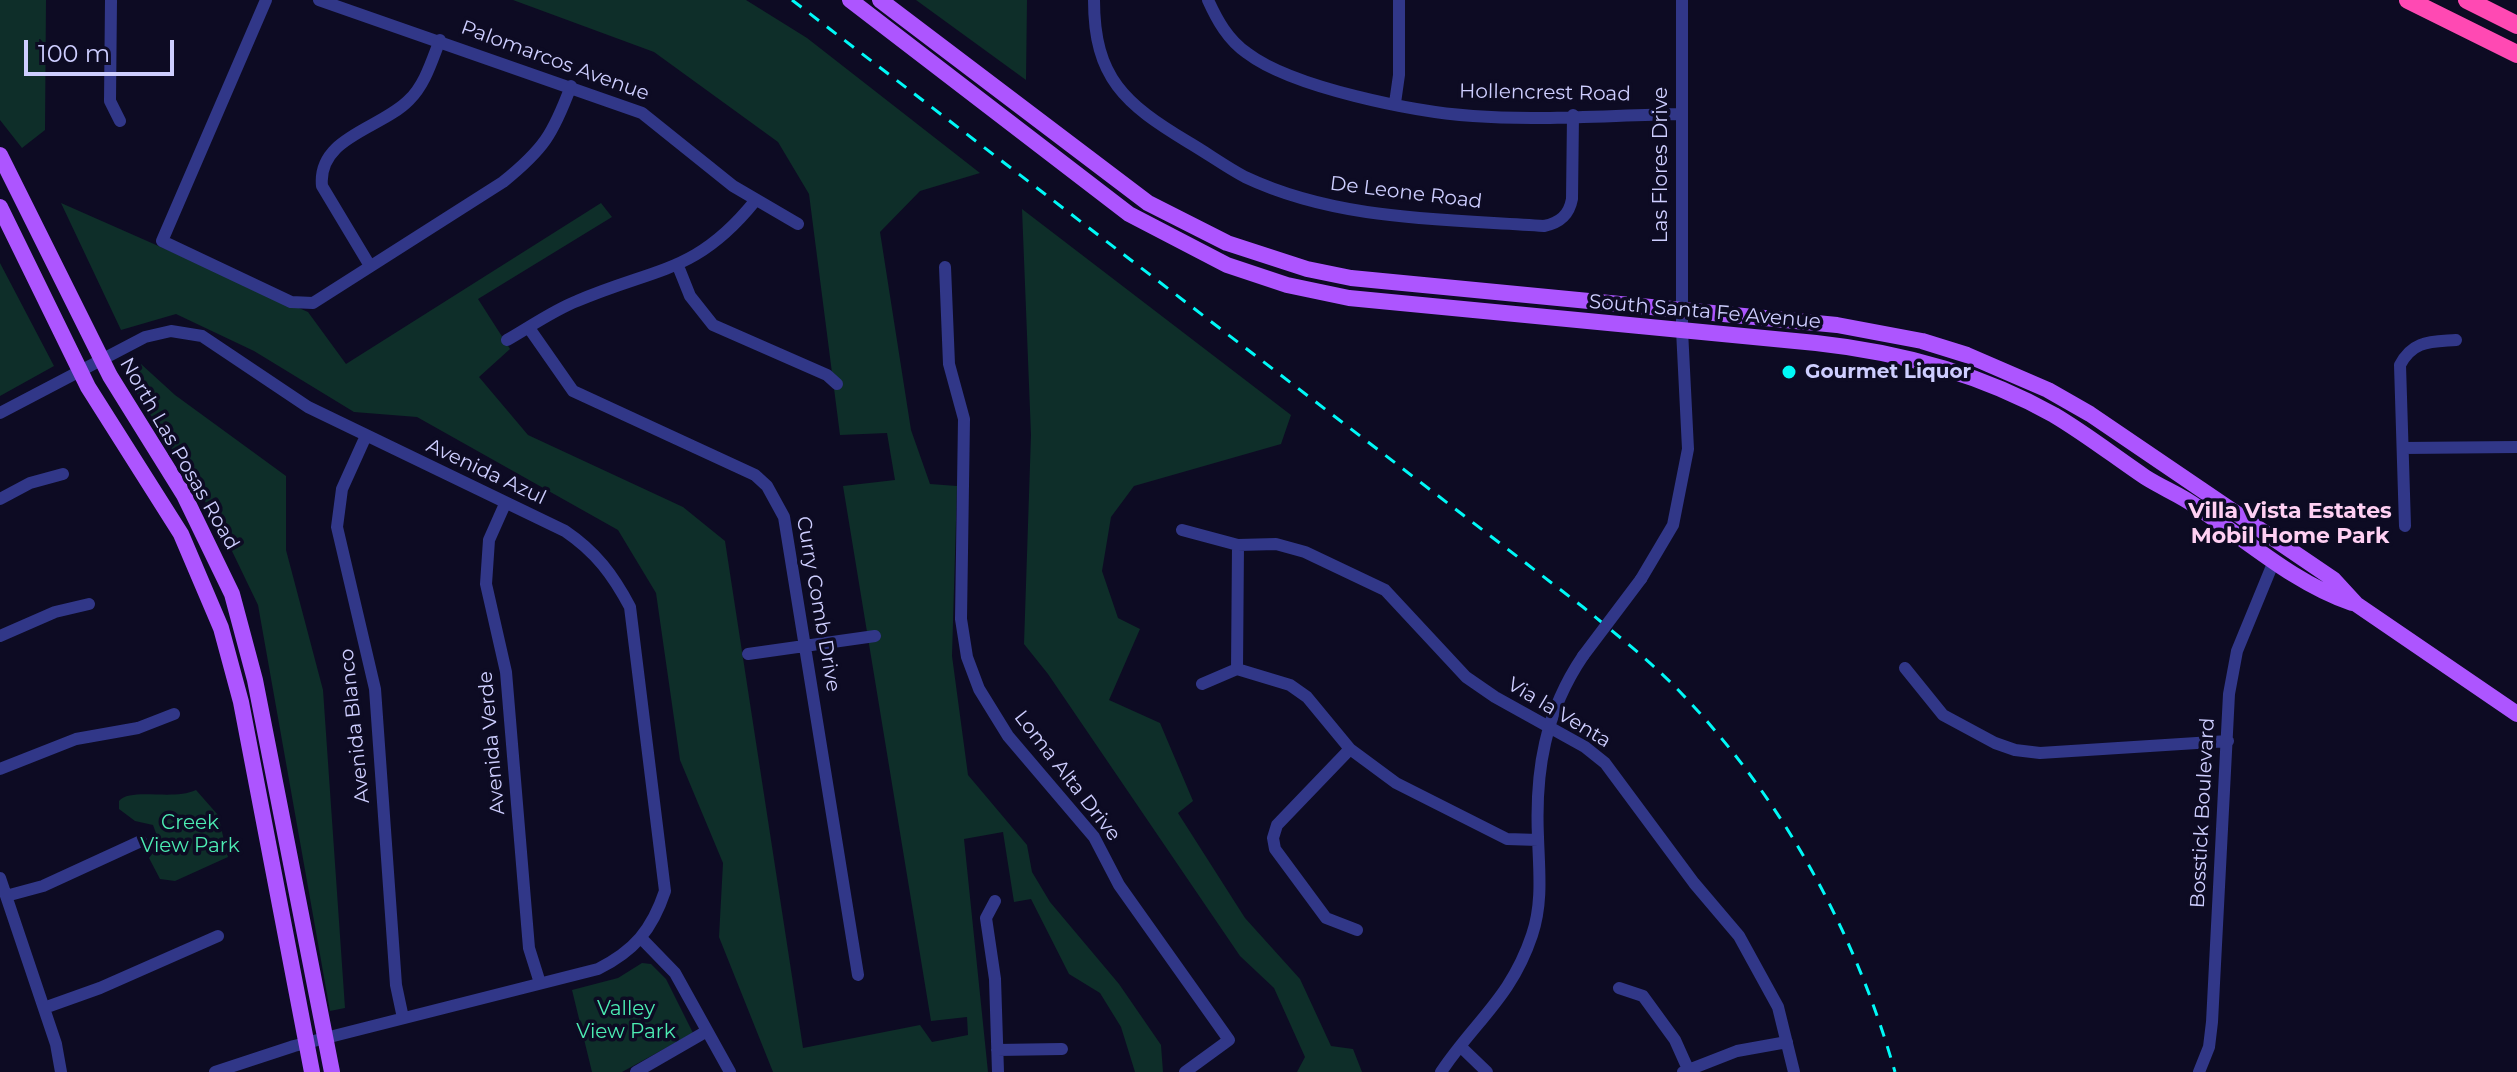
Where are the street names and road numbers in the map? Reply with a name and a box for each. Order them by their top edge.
street label: Palomarcos Avenue [458,16,652,106]
street label: Hollencrest Road [1459,80,1631,106]
street label: Las Flores Drive [1649,87,1673,243]
street label: De Leone Road [1329,172,1483,214]
street label: South Santa Fe Avenue [1588,290,1822,334]
street label: North Las Posas Road [114,354,244,554]
street label: Avenida Azul [422,434,550,510]
street label: Curry Comb Drive [791,514,845,694]
street label: Avenida Blanco [335,648,375,804]
street label: Avenida Verde [474,670,510,816]
street label: Via la Venta [1503,673,1615,753]
street label: Loma Alta Drive [1009,706,1125,846]
street label: Bosstick Boulevard [2186,717,2220,909]

